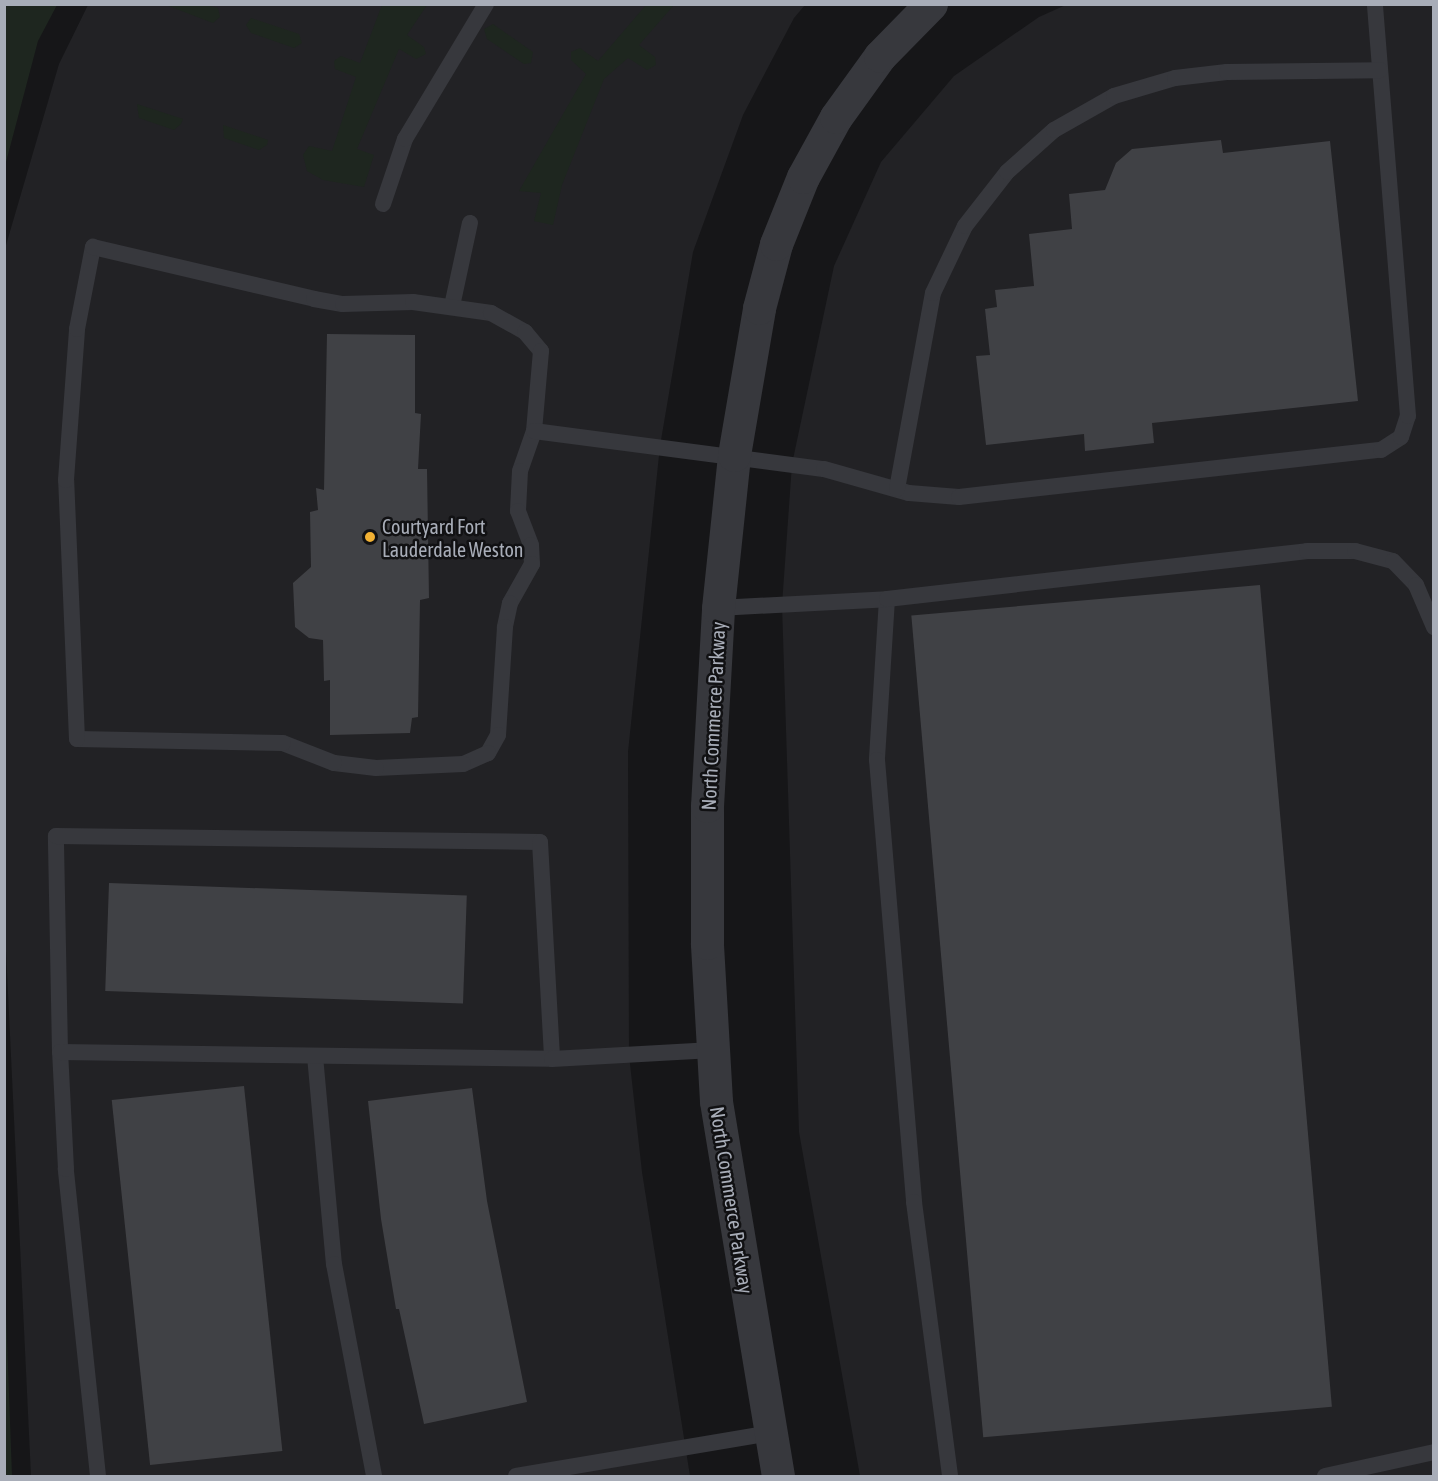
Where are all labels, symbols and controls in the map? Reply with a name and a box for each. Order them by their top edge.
place label: Courtyard Fort Lauderdale Weston [382,514,524,561]
marker: Courtyard Fort Lauderdale Weston [363,530,377,544]
street label: North Commerce Parkway [696,621,730,811]
street label: North Commerce Parkway [705,1105,759,1295]

